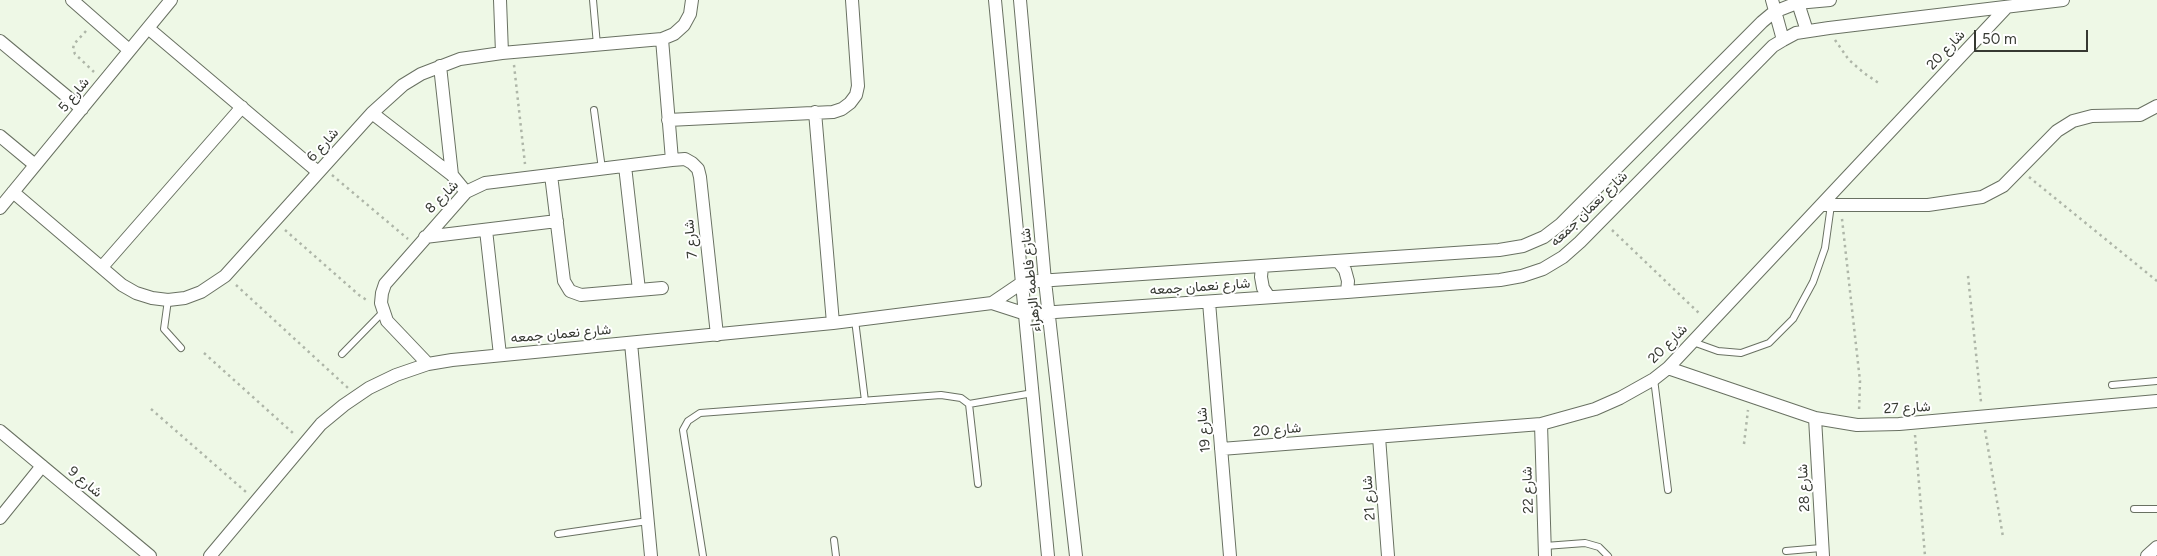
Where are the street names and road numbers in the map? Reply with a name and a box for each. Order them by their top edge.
street label: شارع 20 [1923,27,1969,73]
street label: شارع 5 [55,74,93,116]
street label: شارع 6 [304,125,342,165]
street label: شارع نعمان جمعه [1547,168,1631,250]
street label: شارع 8 [422,177,462,217]
street label: شارع 7 [681,219,701,259]
street label: شارع فاطمه الزهراء [1017,227,1045,333]
street label: شارع نعمان جمعه [1149,275,1251,299]
street label: شارع نعمان جمعه [510,321,612,347]
street label: شارع 20 [1645,321,1691,367]
street label: شارع 27 [1883,398,1931,418]
street label: شارع 19 [1194,407,1214,453]
street label: شارع 20 [1252,420,1302,440]
street label: شارع 9 [64,463,106,501]
street label: شارع 28 [1794,464,1814,512]
street label: شارع 22 [1519,466,1537,514]
street label: شارع 21 [1359,475,1379,521]

